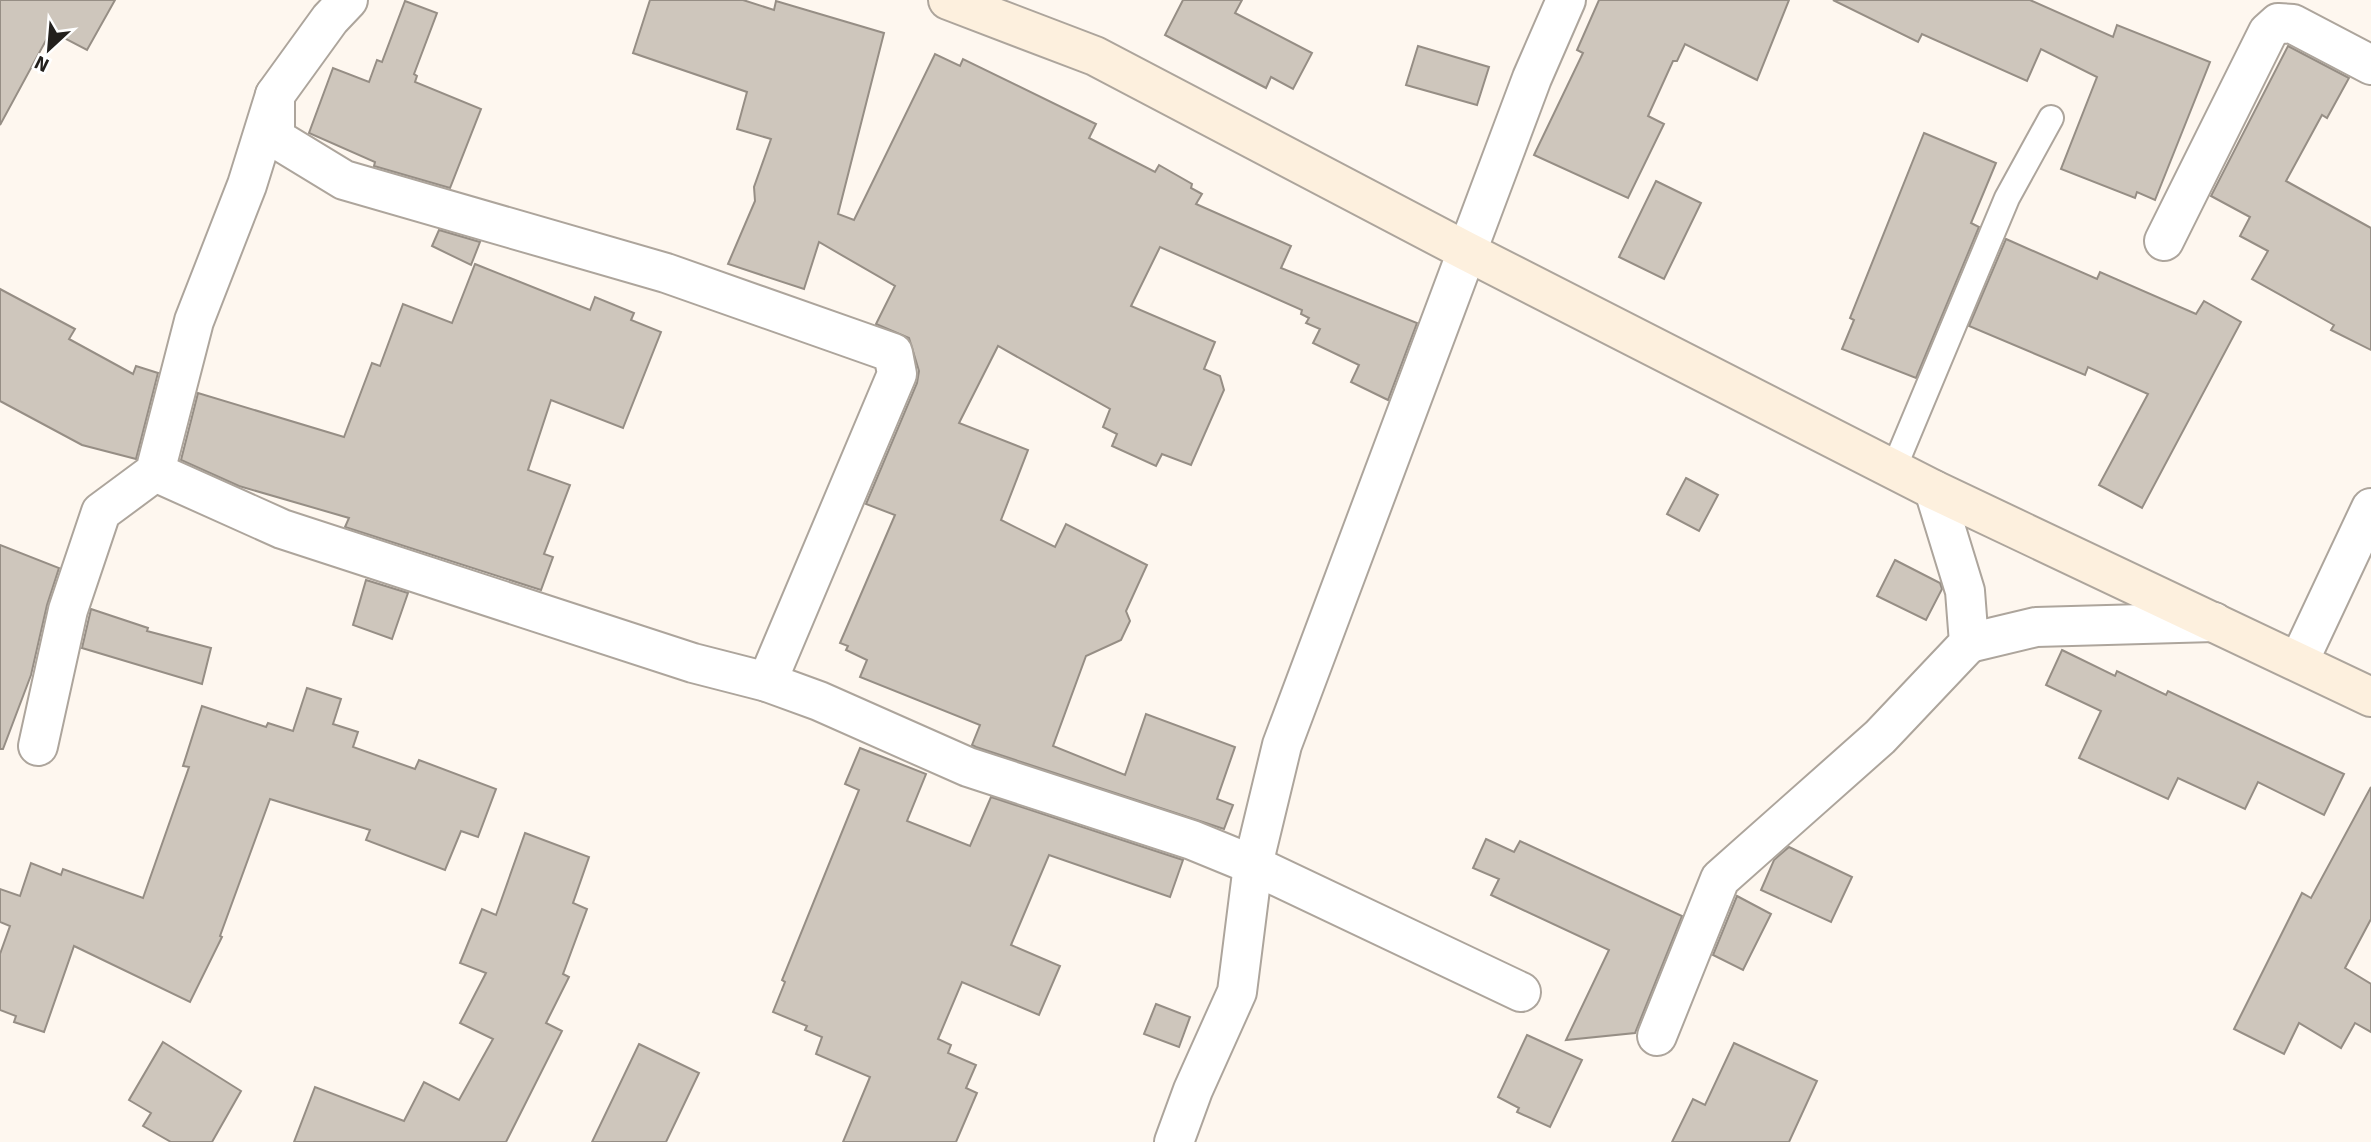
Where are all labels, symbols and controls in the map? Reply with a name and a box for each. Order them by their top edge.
north arrow [14,14,84,84]
text: N [31,50,53,77]

